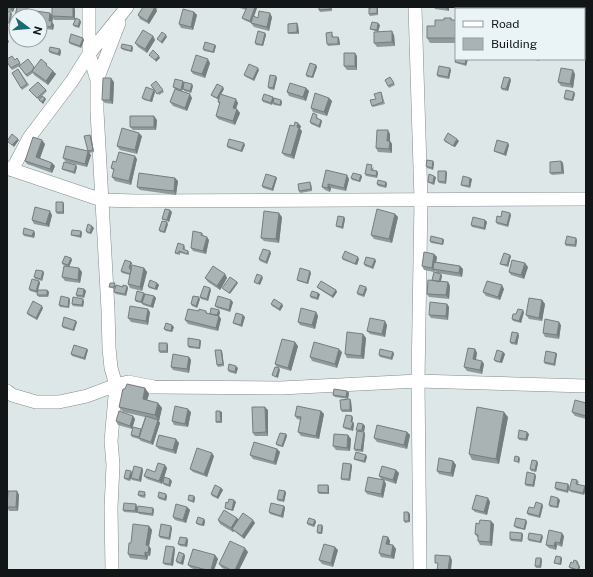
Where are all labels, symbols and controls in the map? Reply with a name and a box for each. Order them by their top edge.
north arrow [8,8,48,48]
legend [455,8,585,60]
text: Road [491,17,519,31]
text: N [31,25,45,37]
text: Building [491,37,537,51]

